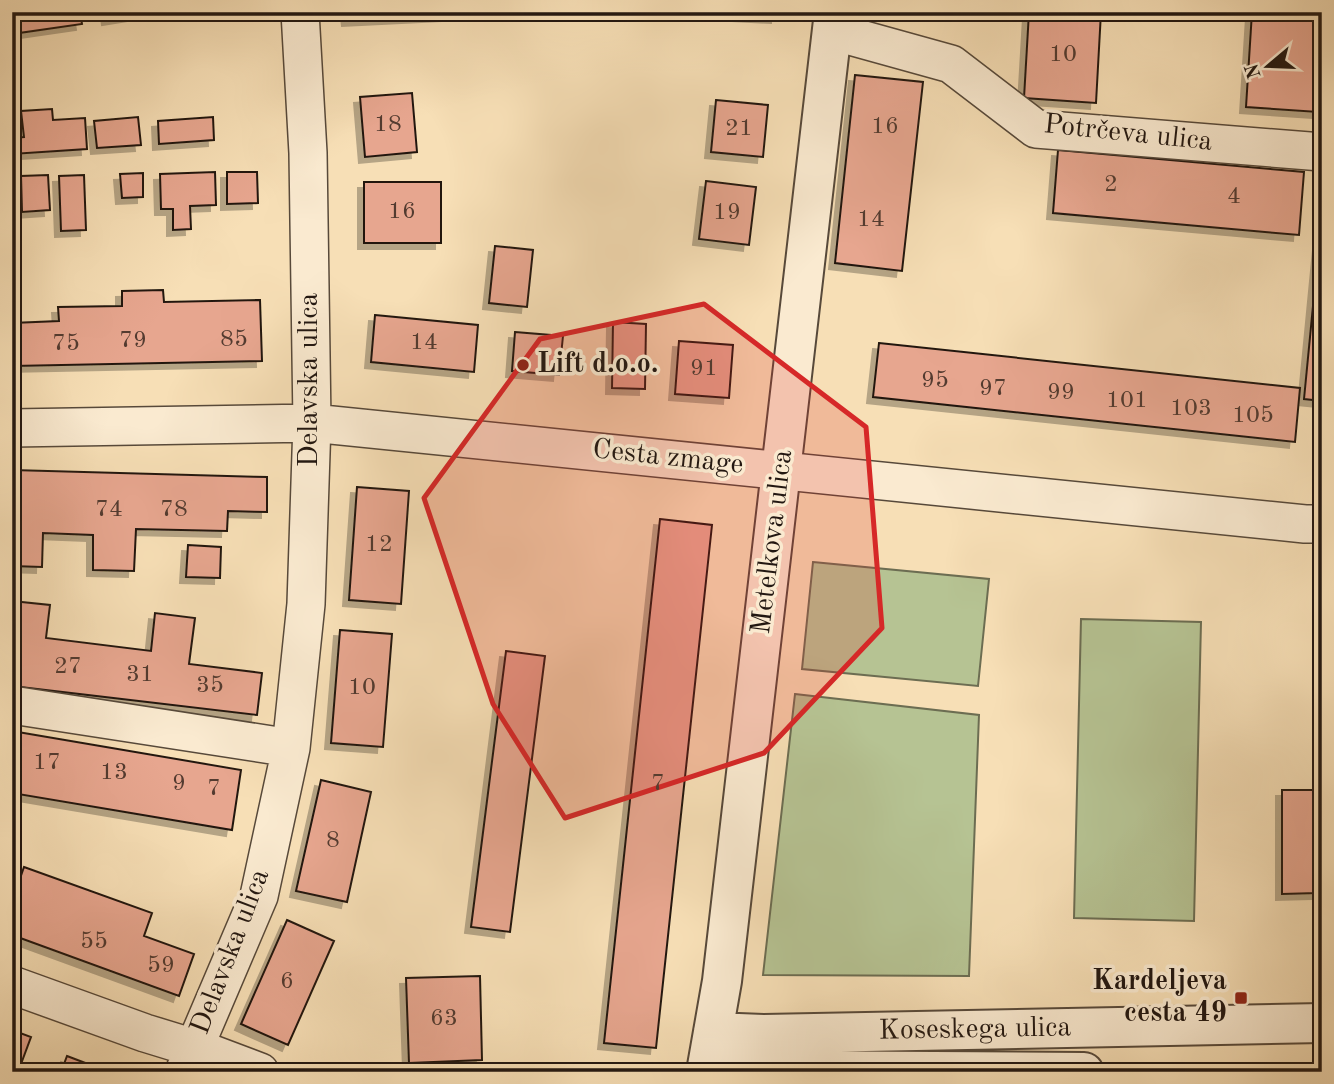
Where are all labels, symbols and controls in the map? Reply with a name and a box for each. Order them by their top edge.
north arrow [1232,32,1302,102]
house number: 10 [1049,43,1077,67]
text: N [1243,60,1266,81]
street label: Potrčeva ulica [1042,111,1214,157]
house number: 18 [374,113,402,137]
house number: 16 [871,115,899,139]
house number: 21 [725,117,753,141]
house number: 2 [1104,173,1118,197]
house number: 4 [1227,185,1241,209]
house number: 16 [388,200,416,224]
house number: 19 [713,201,741,225]
house number: 14 [857,208,885,232]
street label: Delavska ulica [296,293,324,467]
house number: 85 [220,328,248,352]
house number: 79 [119,329,147,353]
house number: 14 [410,331,438,355]
house number: 75 [52,332,80,356]
place label: Lift d.o.o. [537,351,659,379]
marker: Lift d.o.o. [515,357,531,373]
house number: 91 [690,357,718,381]
house number: 95 [921,369,949,393]
house number: 97 [979,377,1007,401]
house number: 99 [1047,381,1075,405]
house number: 101 [1106,389,1148,413]
house number: 103 [1170,397,1212,421]
house number: 105 [1232,404,1274,428]
street label: Cesta zmage [591,436,745,480]
street label: Metelkova ulica [748,448,798,636]
house number: 74 [95,498,123,522]
house number: 78 [160,498,188,522]
house number: 12 [365,533,393,557]
house number: 27 [54,655,82,679]
house number: 31 [126,663,154,687]
house number: 35 [196,674,224,698]
house number: 10 [348,676,376,700]
house number: 17 [33,751,61,775]
house number: 13 [100,761,128,785]
house number: 9 [172,772,186,796]
house number: 7 [651,772,665,796]
house number: 7 [207,777,221,801]
house number: 8 [326,829,340,853]
street label: Delavska ulica [187,865,275,1039]
house number: 55 [80,930,108,954]
house number: 59 [147,954,175,978]
place label: Kardeljeva cesta 49 [1092,968,1227,1028]
house number: 6 [280,970,294,994]
marker: Kardeljeva cesta 49 [1233,990,1249,1006]
house number: 63 [430,1007,458,1031]
street label: Koseskega ulica [878,1014,1072,1046]

